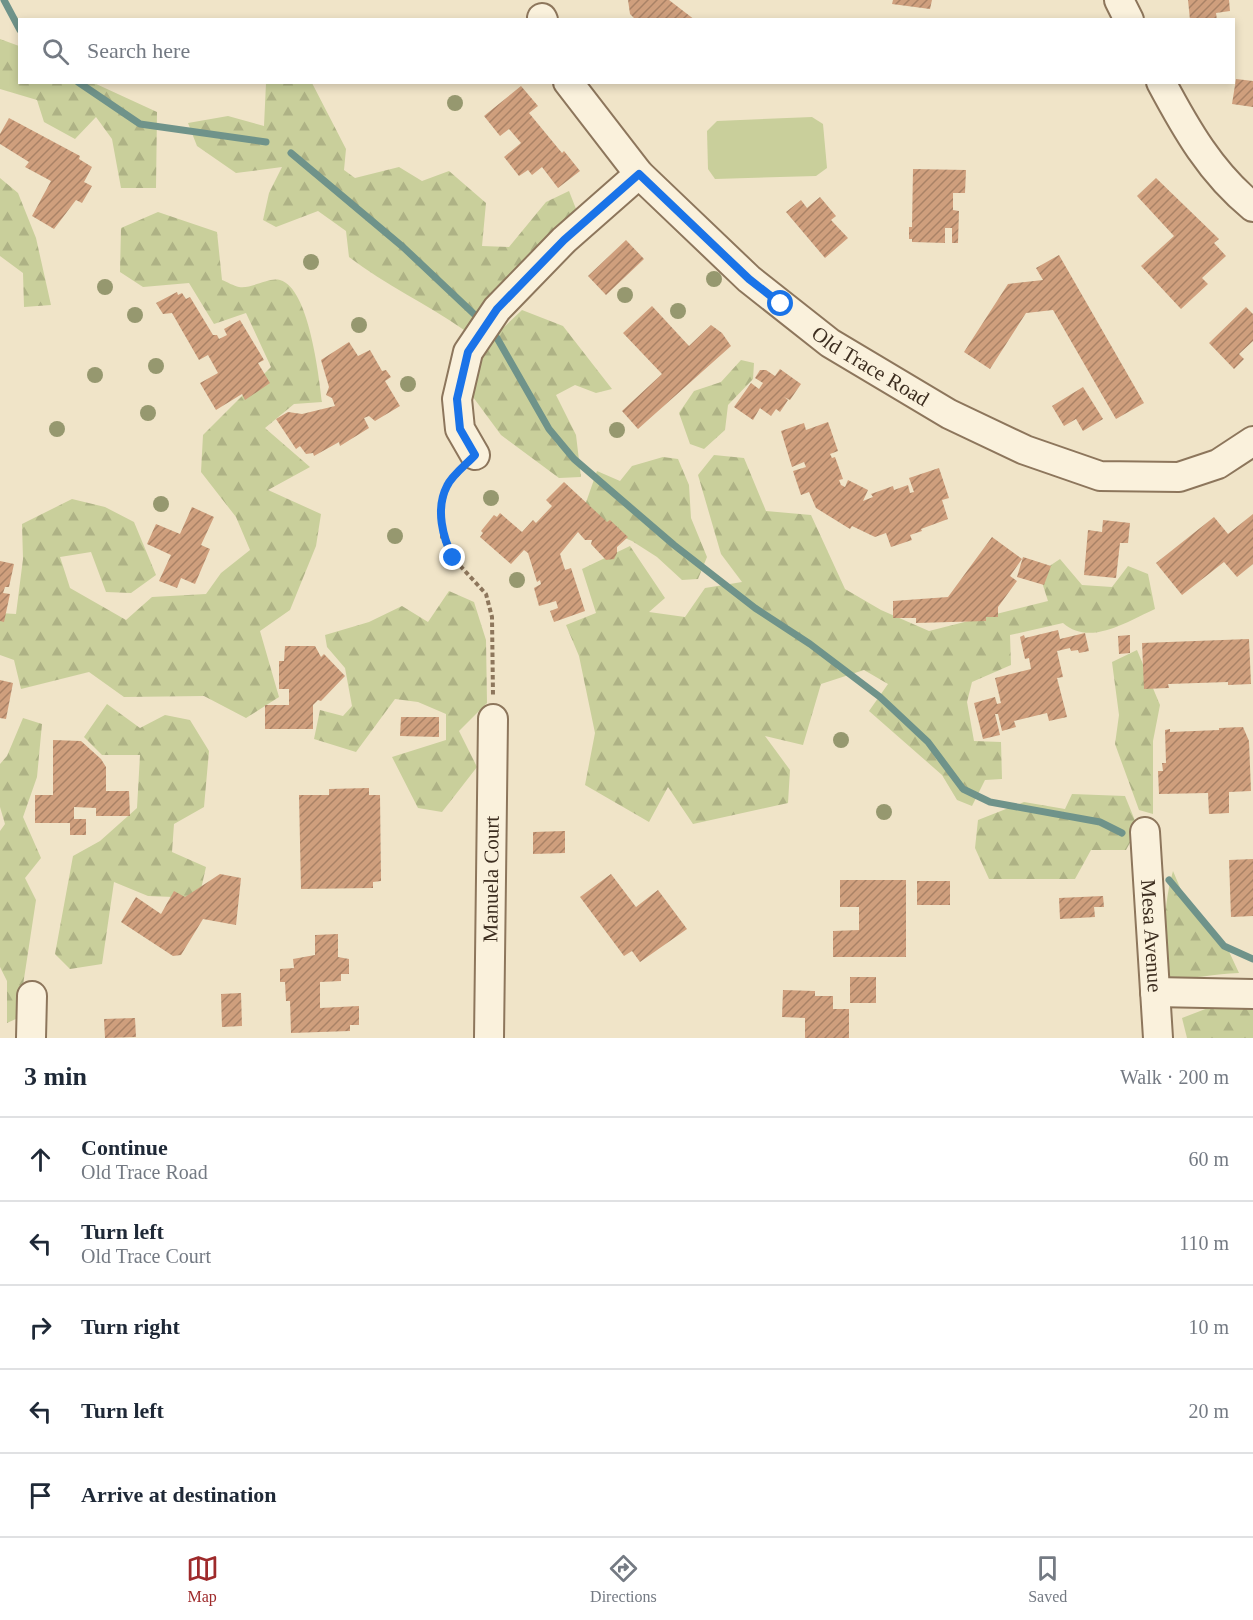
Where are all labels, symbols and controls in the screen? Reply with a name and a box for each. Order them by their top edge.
search box [18,18,1235,84]
icon: search [39,35,72,68]
text: Search here [87,38,190,63]
route start [767,290,793,316]
street label: Old Trace Road [807,321,934,411]
route end [439,544,465,570]
street label: Manuela Court [478,815,504,942]
street label: Mesa Avenue [1136,878,1167,993]
text: 3 min [24,1062,87,1091]
text: Walk · 200 m [1120,1066,1229,1088]
text: Continue [81,1135,168,1160]
icon: ahead [24,1143,57,1176]
text: 60 m [1188,1148,1229,1170]
text: Old Trace Road [81,1161,208,1183]
text: Turn left [81,1219,164,1244]
icon: left [24,1227,57,1260]
text: 110 m [1179,1232,1229,1254]
text: Old Trace Court [81,1245,211,1267]
icon: right [24,1311,57,1344]
text: Turn right [81,1314,180,1339]
text: 10 m [1188,1316,1229,1338]
icon: left [24,1395,57,1428]
text: Turn left [81,1398,164,1423]
text: 20 m [1188,1400,1229,1422]
icon: arrive [24,1479,57,1512]
text: Arrive at destination [81,1482,277,1507]
tab: Map [186,1552,219,1606]
tab: Directions [590,1552,657,1606]
tab: Saved [1028,1552,1067,1606]

